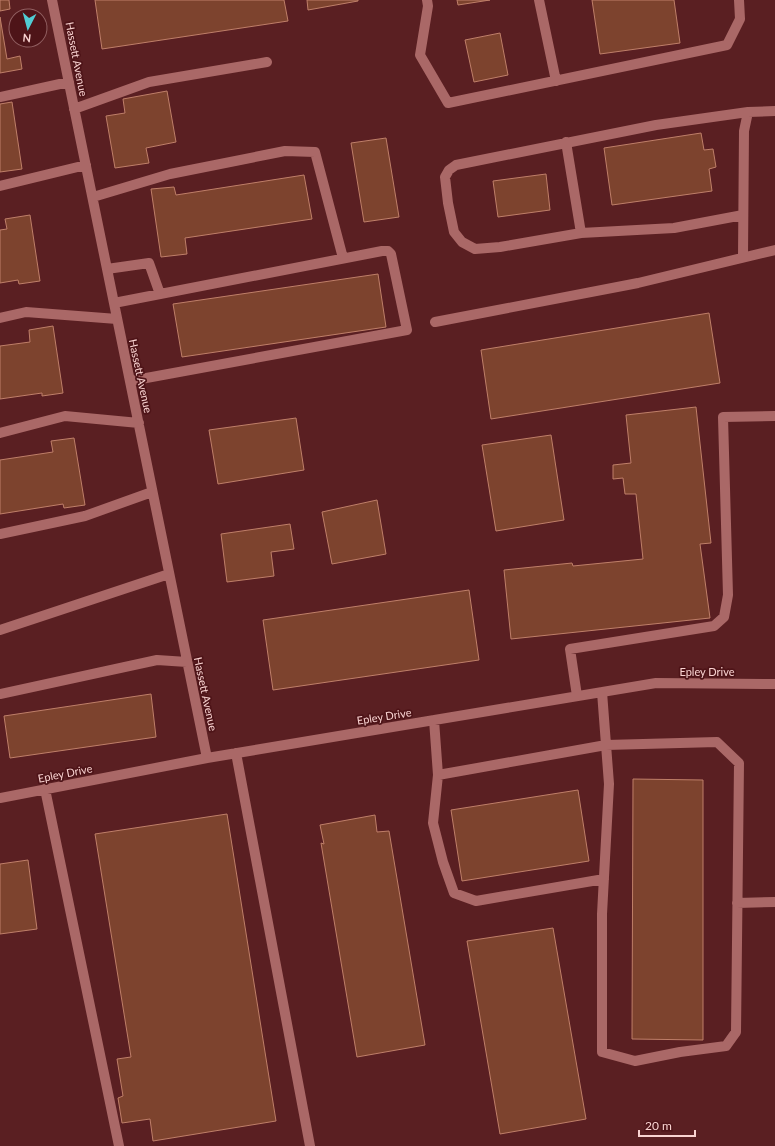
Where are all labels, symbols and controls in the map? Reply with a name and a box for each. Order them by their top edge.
north arrow [8,8,48,48]
street label: Hassett Avenue [63,21,91,97]
text: N [22,32,32,45]
street label: Hassett Avenue [127,338,155,414]
street label: Hassett Avenue [192,656,220,732]
street label: Epley Drive [679,665,735,678]
street label: Epley Drive [356,705,412,727]
street label: Epley Drive [37,761,93,785]
scale bar [639,1112,695,1138]
text: 20 m [645,1118,672,1133]

